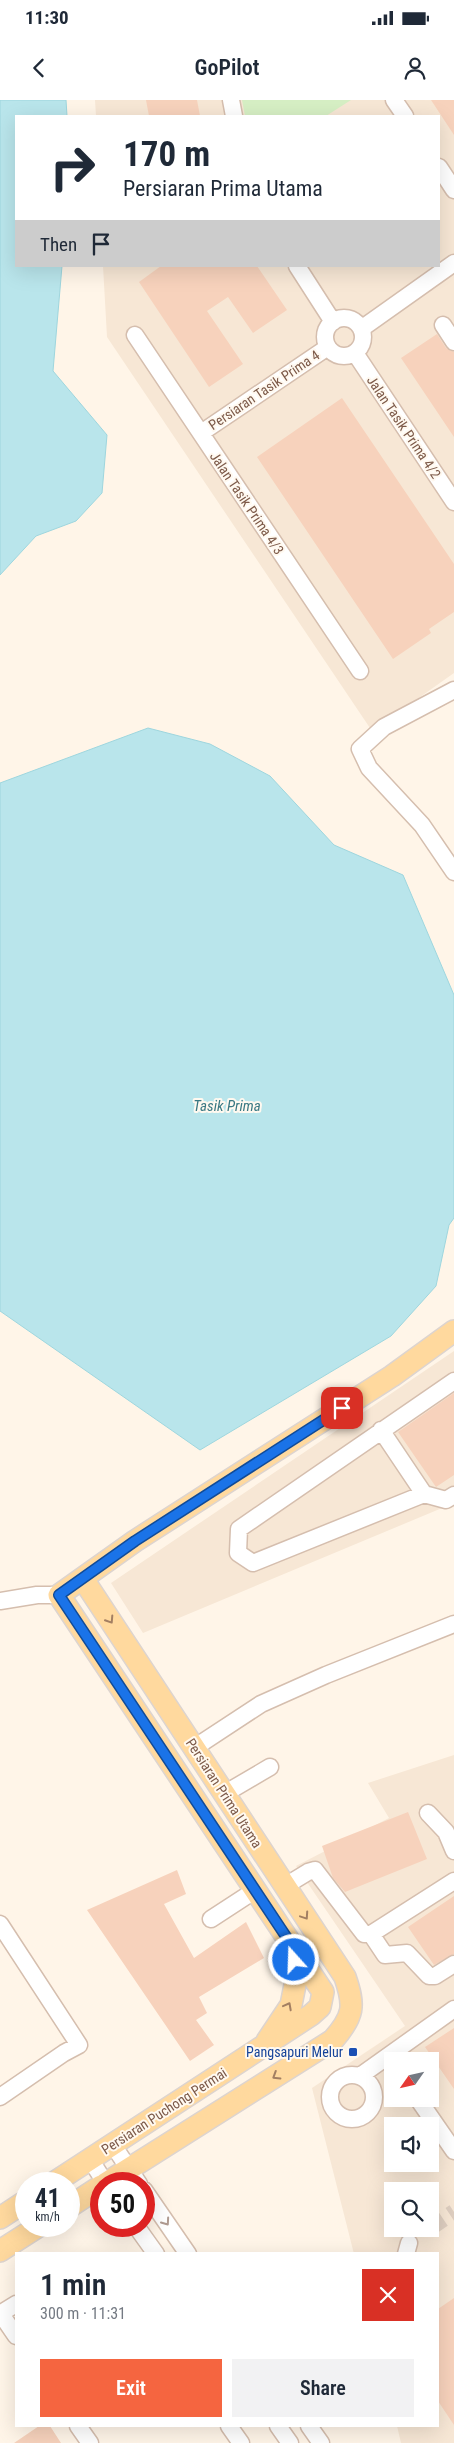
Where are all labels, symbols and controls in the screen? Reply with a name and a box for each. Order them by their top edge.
text: 11:30 [25,6,69,29]
icon: back [25,54,53,82]
icon: person [401,54,429,82]
text: GoPilot [195,55,259,80]
text: 170 m [123,134,210,175]
icon: right [40,135,105,200]
text: Persiaran Prima Utama [123,176,323,201]
icon: arrive [87,230,115,258]
text: Then [40,233,77,256]
street label: Persiaran Tasik Prima 4 [206,347,323,433]
street label: Jalan Tasik Prima 4/2 [364,373,444,481]
street label: Jalan Tasik Prima 4/3 [207,449,287,557]
water label: Tasik Prima [193,1097,261,1115]
pin [321,1387,363,1429]
icon: arrive [328,1394,356,1422]
one-way arrow [104,1614,113,1623]
street label: Persiaran Prima Utama [183,1735,265,1851]
one-way arrow [299,1910,308,1920]
position arrow [267,1933,319,1985]
one-way arrow [282,2003,292,2012]
place label: Pangsapuri Melur [246,2044,343,2060]
marker: Pangsapuri Melur [347,2046,359,2058]
north arrow [384,2052,439,2108]
map controls [384,2052,439,2237]
street label: Persiaran Puchong Permai [98,2064,230,2158]
one-way arrow [273,2069,282,2079]
button: sound [384,2117,439,2172]
speed limit sign: 50 [90,2172,155,2237]
button: search [384,2182,439,2237]
text: 41 [35,2184,60,2213]
text: km/h [35,2210,60,2224]
one-way arrow [160,2216,169,2226]
text: 1 min [40,2267,106,2302]
button: close [362,2269,414,2321]
text: 300 m · 11:31 [40,2304,126,2323]
button: Exit [40,2359,222,2417]
button: Share [232,2359,414,2417]

